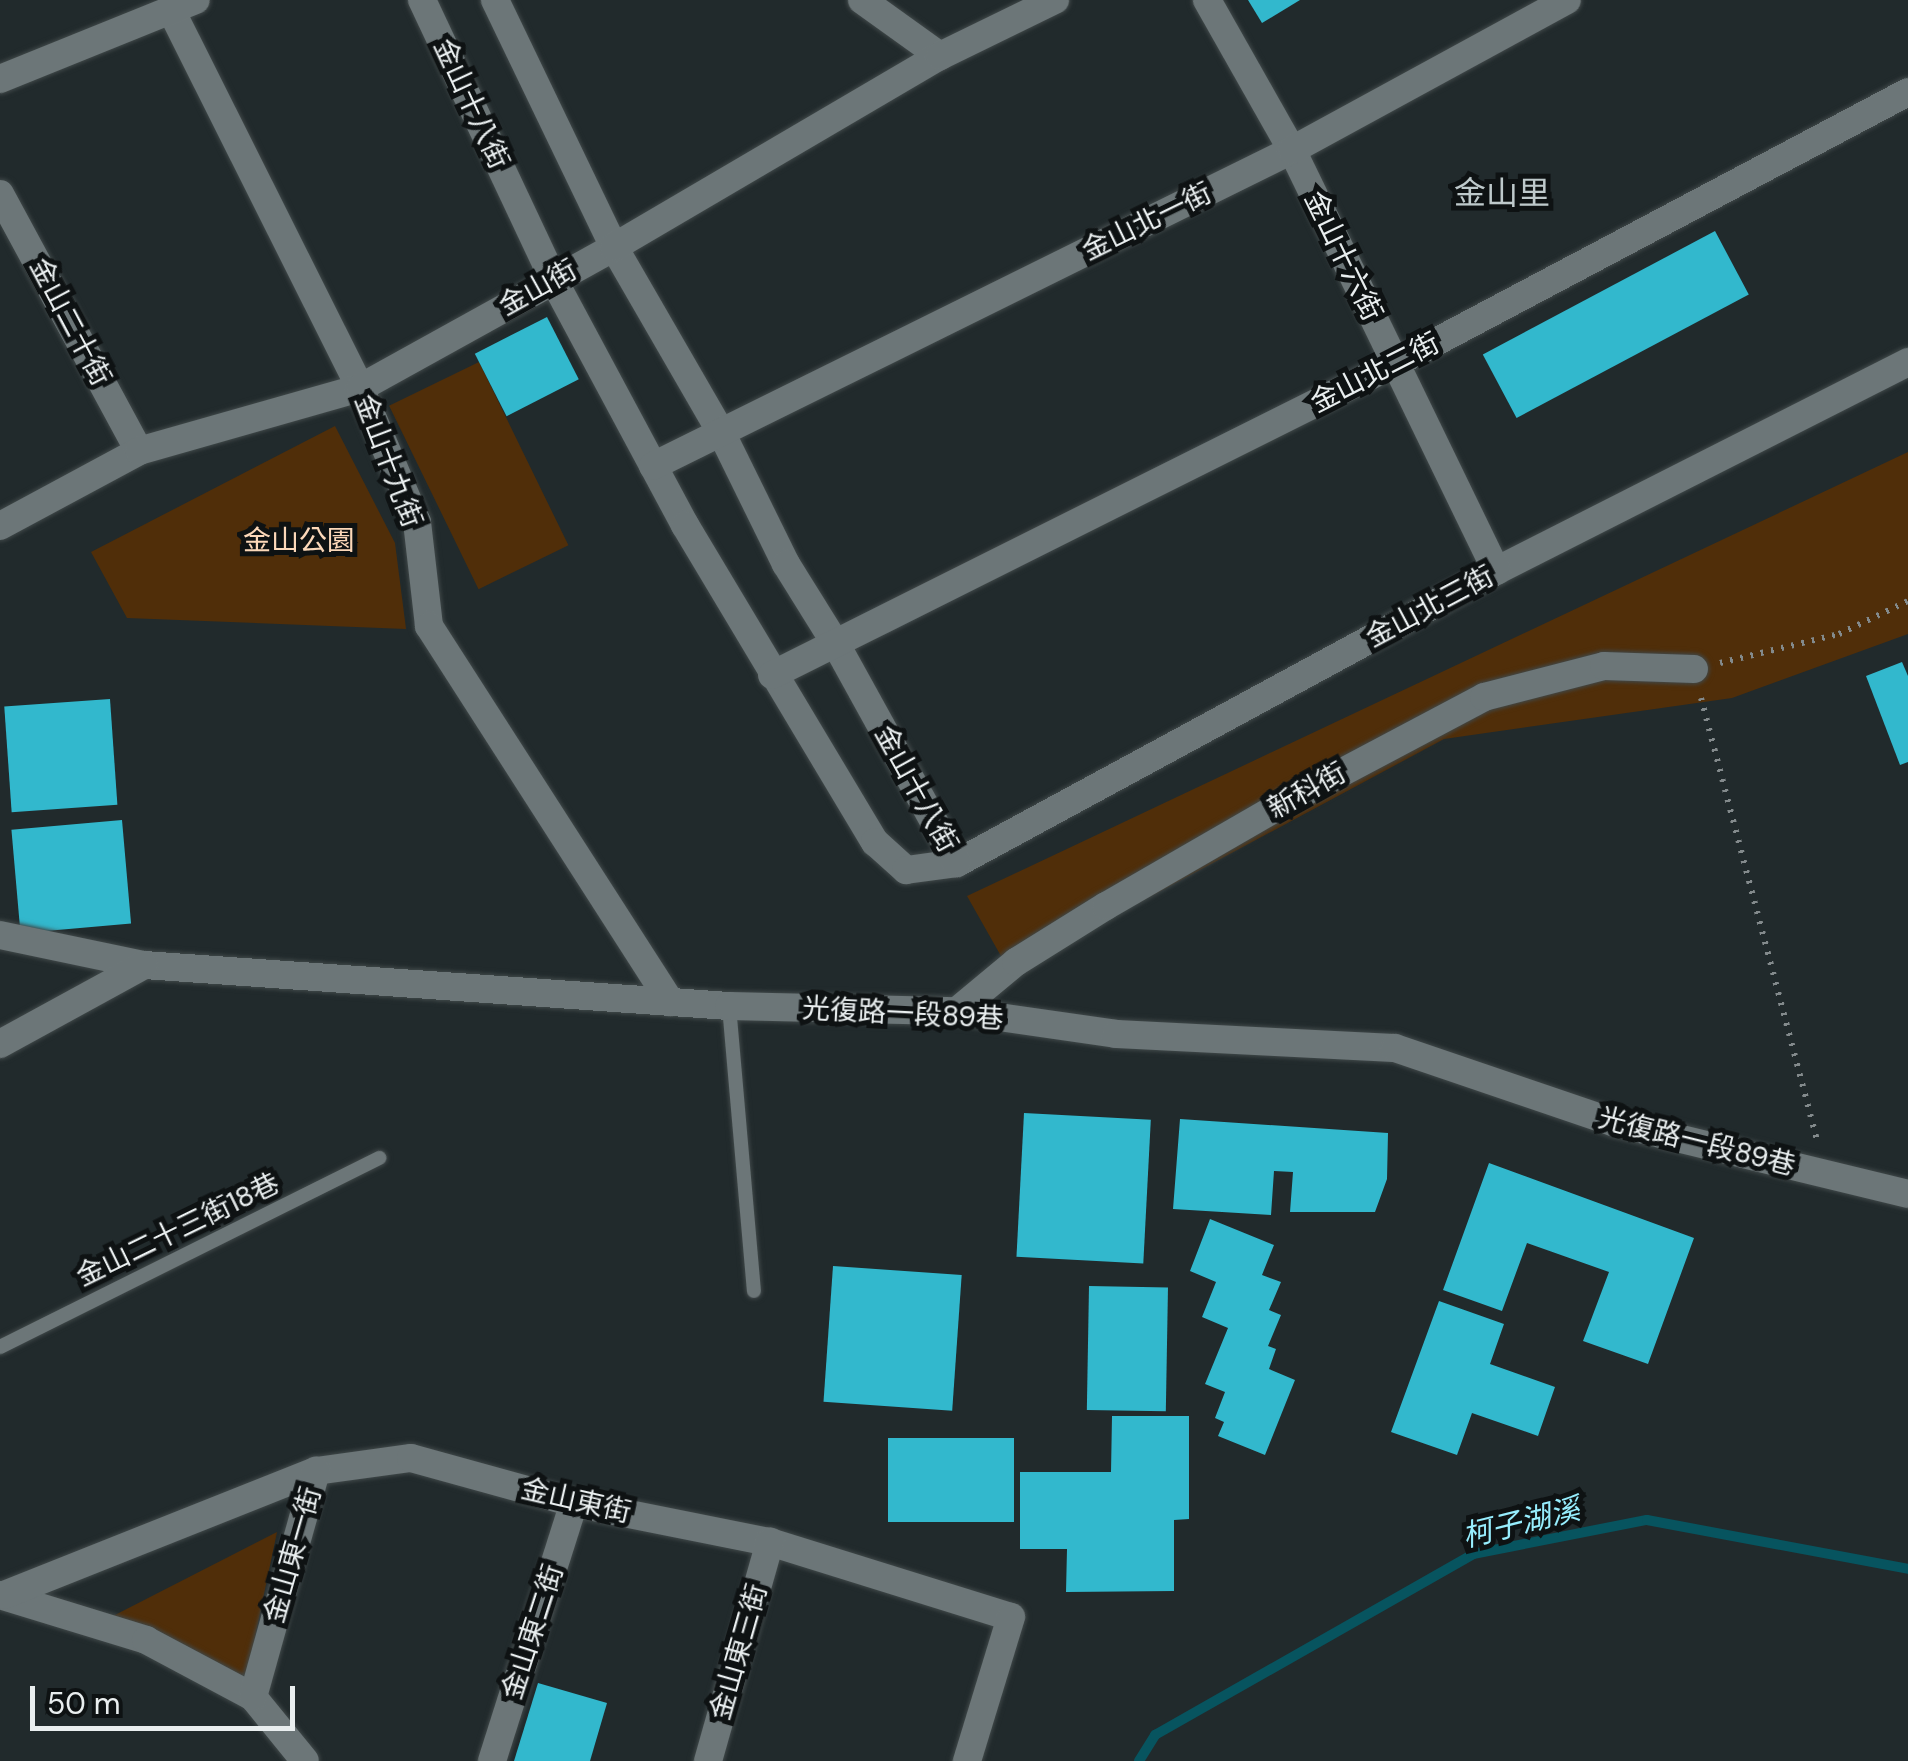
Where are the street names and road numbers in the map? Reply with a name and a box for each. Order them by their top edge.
street label: 金山十八街 [426,33,516,175]
street label: 金山北一街 [1077,176,1217,268]
street label: 金山十六街 [1297,186,1389,326]
street label: 金山二十街 [22,252,118,392]
street label: 金山街 [493,253,583,323]
street label: 金山北二街 [1305,326,1445,420]
street label: 金山十九街 [347,390,429,532]
street label: 金山北三街 [1360,559,1500,655]
street label: 金山十八街 [867,720,965,858]
street label: 新科街 [1262,756,1352,826]
street label: 光復路一段89巷 [801,992,1005,1036]
street label: 光復路一段89巷 [1595,1101,1799,1183]
street label: 金山二十三街18巷 [71,1166,285,1294]
street label: 金山東街 [518,1472,634,1530]
street label: 金山東一街 [258,1483,328,1627]
street label: 金山東二街 [495,1560,571,1704]
street label: 金山東三街 [704,1580,774,1724]

